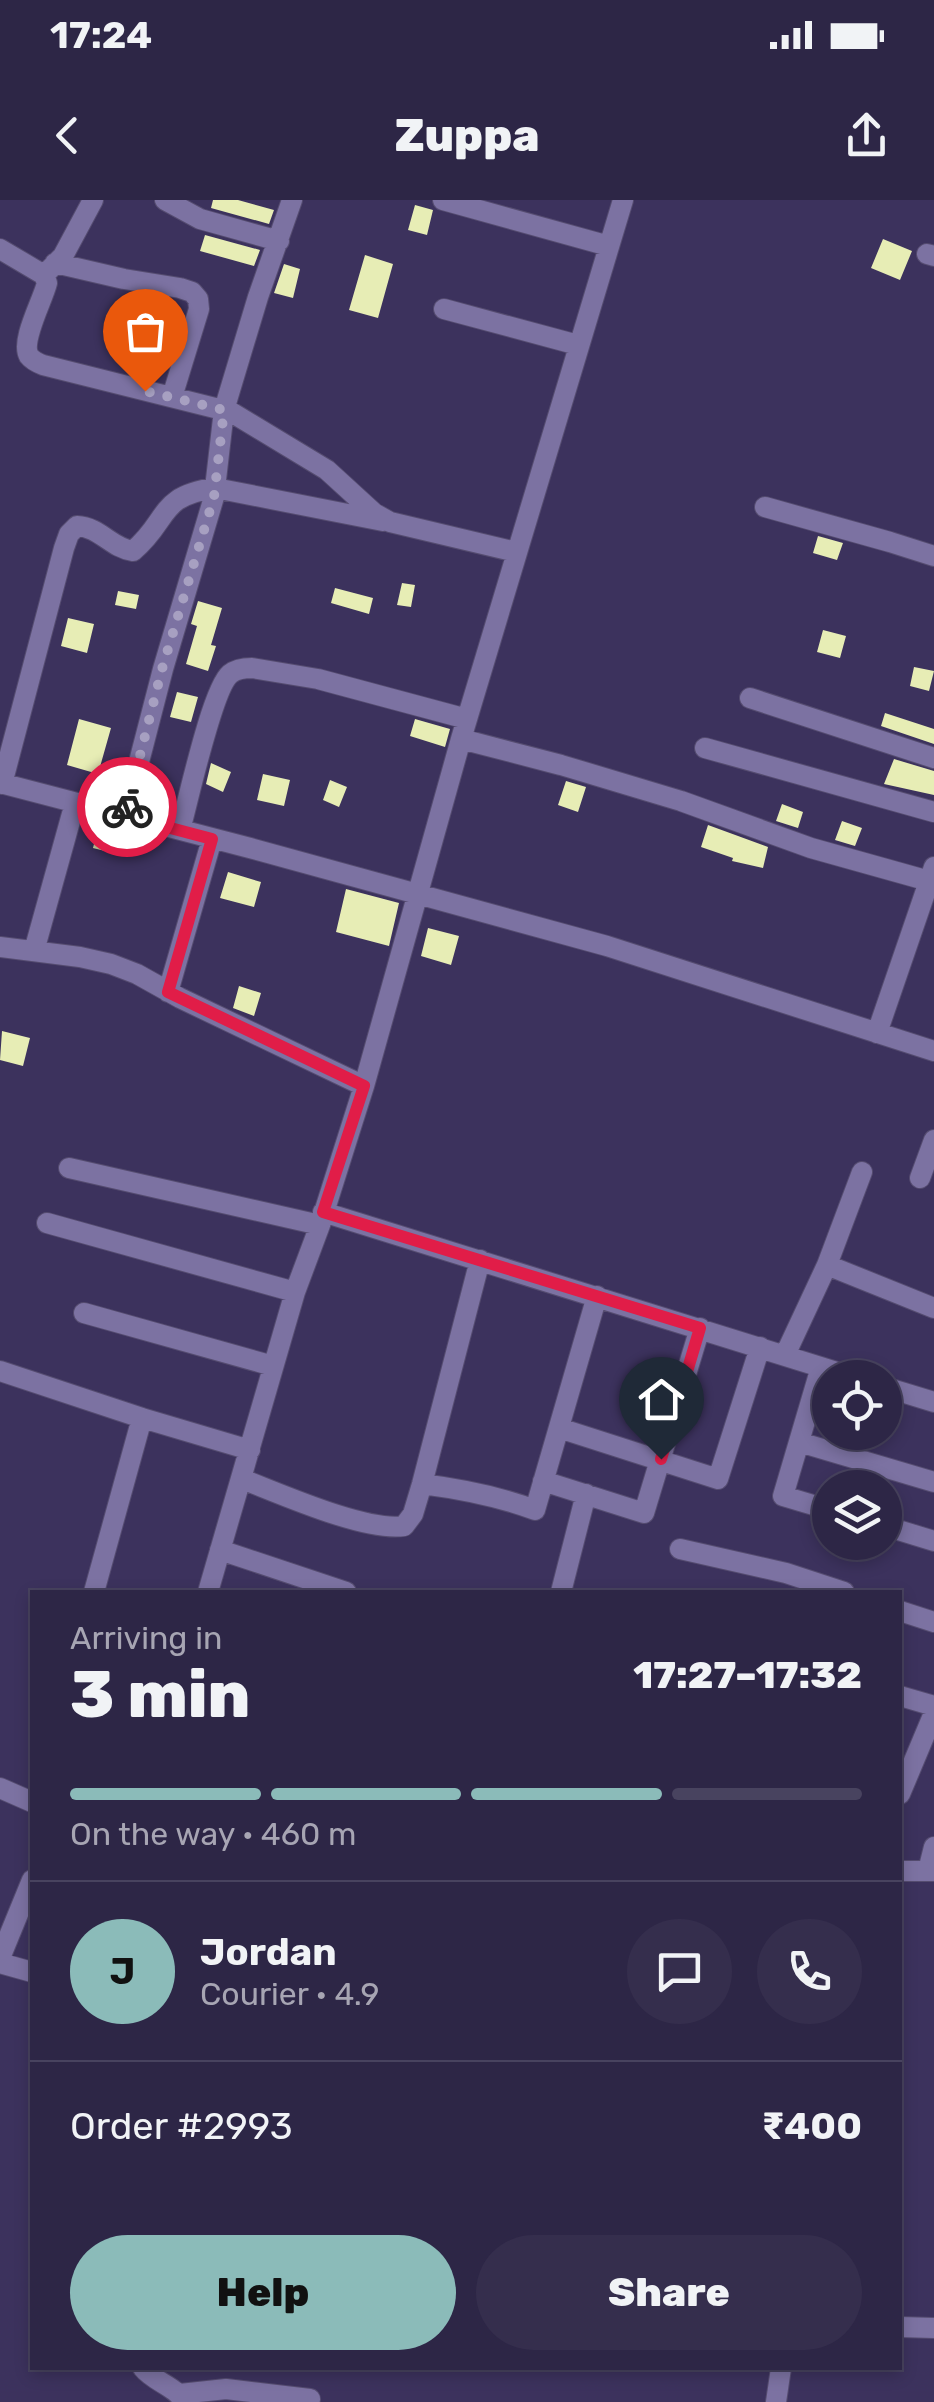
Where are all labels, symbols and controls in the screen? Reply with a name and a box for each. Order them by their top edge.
text: 17:24 [50,12,152,58]
icon: back [40,108,95,163]
icon: share [839,108,894,163]
text: Zuppa [394,109,540,162]
pin [103,289,188,392]
icon: bag [118,304,173,359]
courier [77,757,177,857]
icon: bike [100,780,155,835]
pin [619,1357,704,1460]
map controls [812,1360,902,1560]
button: locate [812,1360,902,1450]
icon: home [634,1372,689,1427]
button: layers [812,1470,902,1560]
text: Arriving in [70,1619,222,1657]
text: 17:27–17:32 [633,1652,862,1698]
text: 3 min [70,1656,250,1733]
text: On the way · 460 m [70,1815,357,1853]
button: chat [627,1919,732,2024]
button: phone [757,1919,862,2024]
text: Jordan [200,1929,337,1975]
text: J [110,1948,135,1994]
text: Courier · 4.9 [200,1975,379,2013]
text: Order #2993 [70,2103,293,2149]
text: ₹400 [762,2103,862,2149]
button: Help [70,2235,456,2350]
button: Share [476,2235,862,2350]

